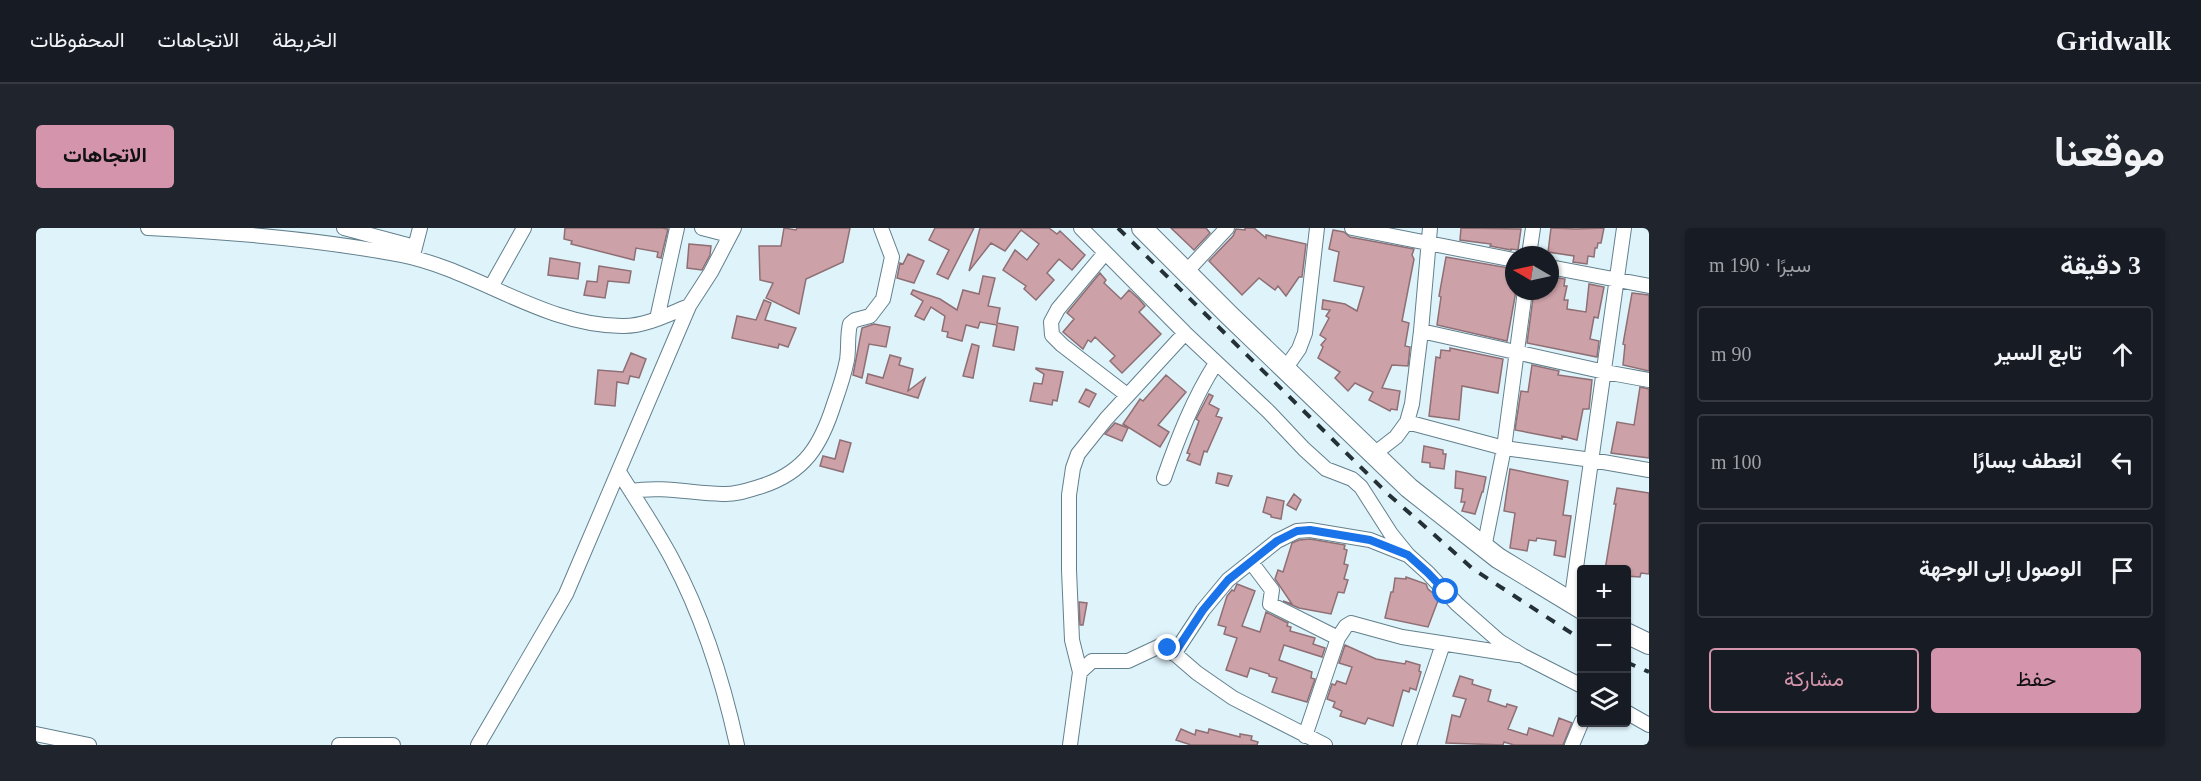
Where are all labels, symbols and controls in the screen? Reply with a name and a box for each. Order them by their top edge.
text: Gridwalk [2056,25,2171,56]
text: المحفوظات [30,28,125,52]
text: الاتجاهات [158,28,239,52]
text: الخريطة [272,28,337,52]
button: الاتجاهات [36,125,174,188]
text: موقعنا [2054,129,2165,175]
north arrow [1505,246,1559,300]
text: 3 دقيقة [2060,251,2141,280]
text: سيرًا · 190 m [1709,254,1811,276]
icon: ahead [2106,338,2139,371]
text: تابع السير [1994,340,2082,365]
text: 90 m [1711,343,1752,365]
icon: left [2106,446,2139,479]
text: انعطف يسارًا [1972,448,2082,473]
text: 100 m [1711,451,1762,473]
icon: arrive [2106,554,2139,587]
text: الوصول إلى الوجهة [1919,556,2082,581]
map controls [1577,565,1631,727]
button: + [1577,565,1631,619]
route start [1432,578,1458,604]
button: − [1577,619,1631,673]
route end [1154,634,1180,660]
button: مشاركة [1709,648,1919,713]
button: حفظ [1931,648,2141,713]
button: layers [1577,673,1631,727]

